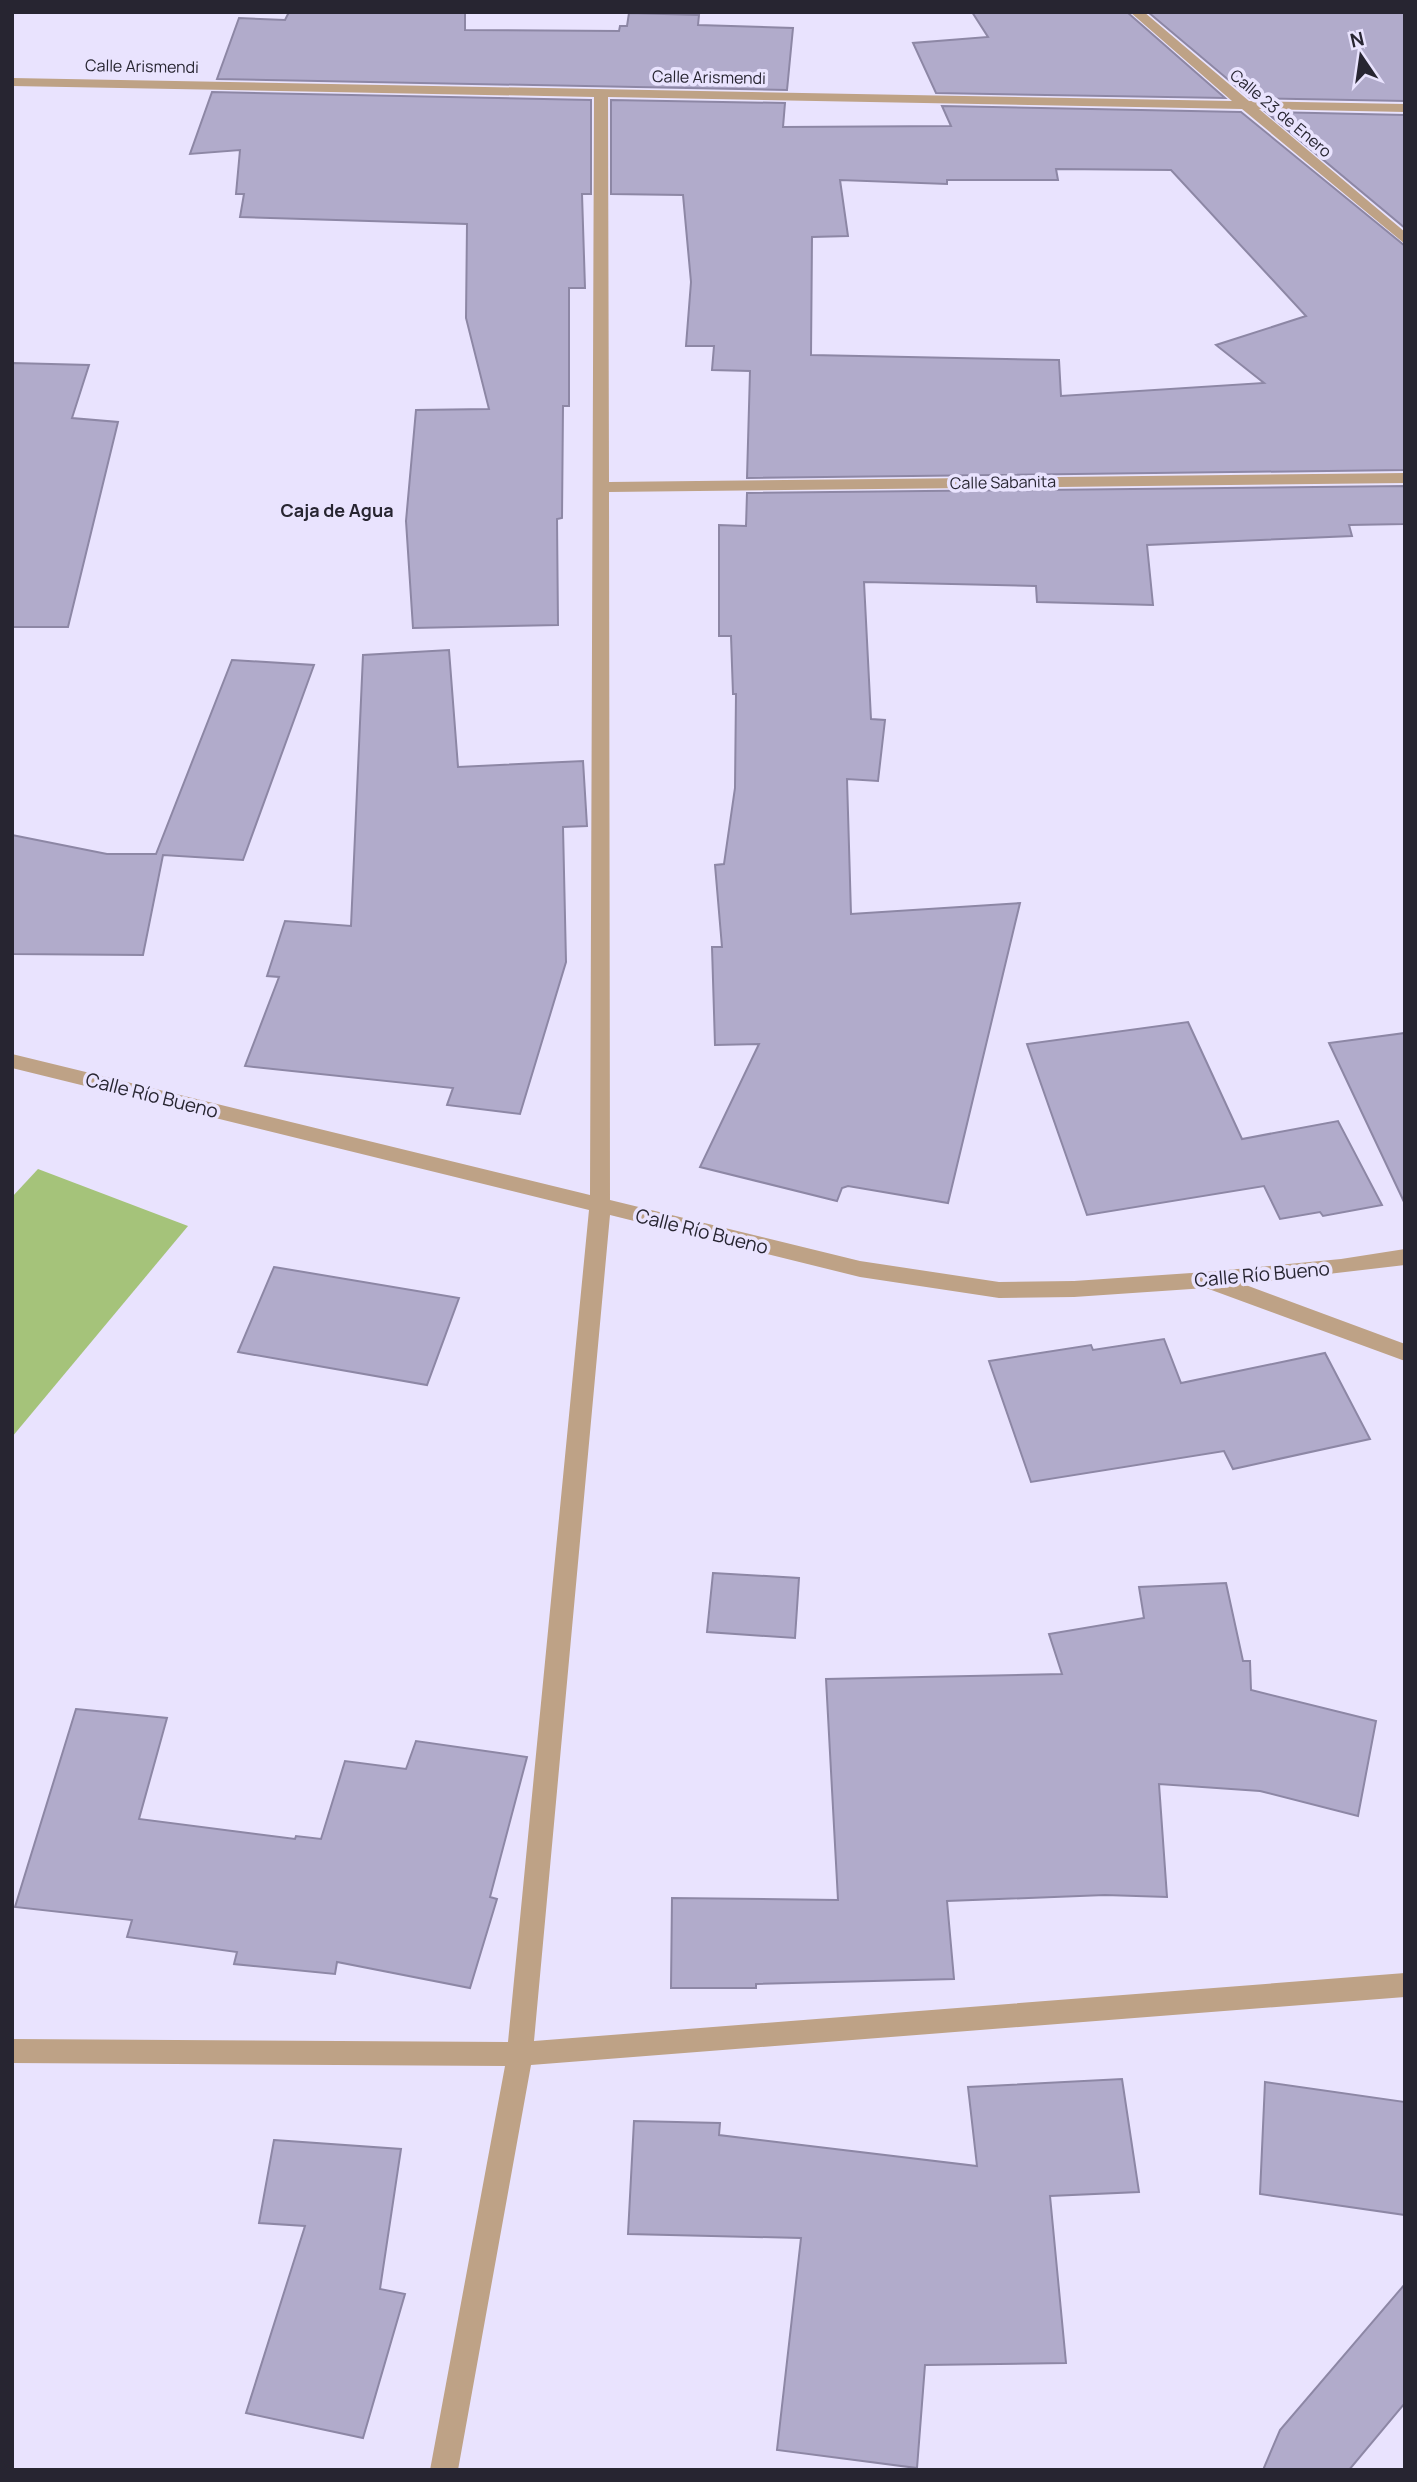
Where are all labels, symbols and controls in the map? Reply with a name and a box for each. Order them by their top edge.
north arrow [1326,21,1396,91]
text: N [1348,25,1367,54]
street label: Calle Arismendi [85,54,199,78]
street label: Calle 23 de Enero [1225,64,1337,162]
street label: Calle Arismendi [652,65,766,89]
street label: Calle Sabanita [950,470,1056,494]
district label: Caja de Agua [280,498,394,522]
street label: Calle Río Bueno [83,1066,221,1124]
street label: Calle Río Bueno [633,1202,771,1260]
street label: Calle Río Bueno [1193,1255,1331,1293]

